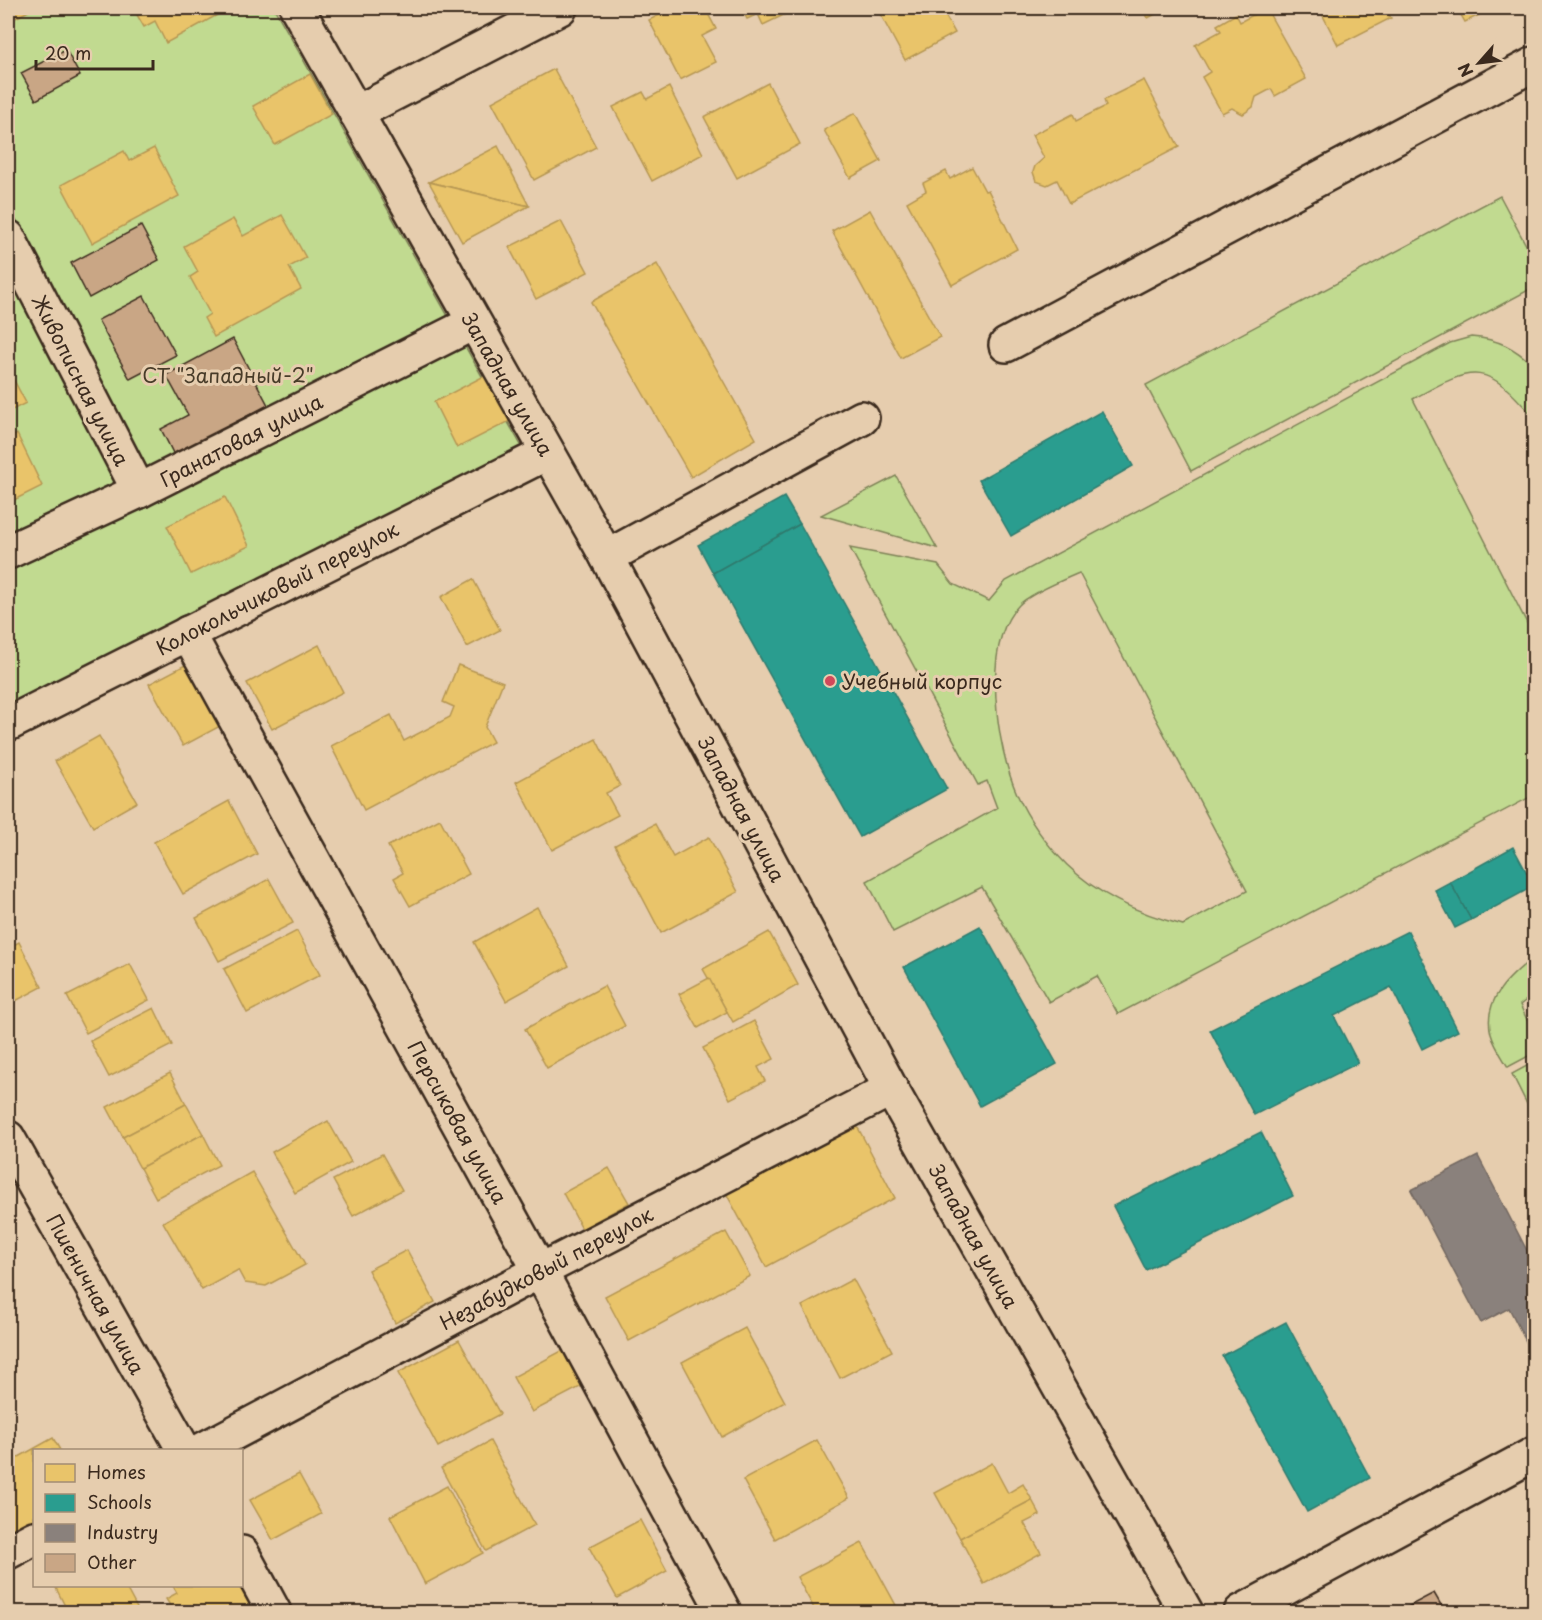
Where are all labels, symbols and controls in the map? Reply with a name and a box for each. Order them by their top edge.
scale bar [36,33,153,71]
north arrow [1449,33,1509,93]
text: 20 m [45,39,91,66]
text: N [1451,59,1478,82]
street label: Живописная улица [25,289,137,471]
street label: Западная улица [455,307,561,462]
park label: СТ "Западный-2" [142,360,314,390]
street label: Гранатовая улица [154,386,328,494]
street label: Колокольчиковый переулок [150,514,404,662]
place label: Учебный корпус [842,666,1002,696]
marker: Учебный корпус [823,674,837,688]
street label: Западная улица [691,731,793,888]
street label: Персиковая улица [401,1035,516,1209]
street label: Западная улица [922,1158,1026,1314]
street label: Незабудковый переулок [434,1199,658,1337]
street label: Пшеничная улица [39,1208,153,1380]
legend [33,1449,243,1587]
text: Homes [87,1458,145,1485]
text: Schools [87,1488,152,1515]
text: Industry [87,1518,158,1545]
text: Other [87,1548,137,1575]

